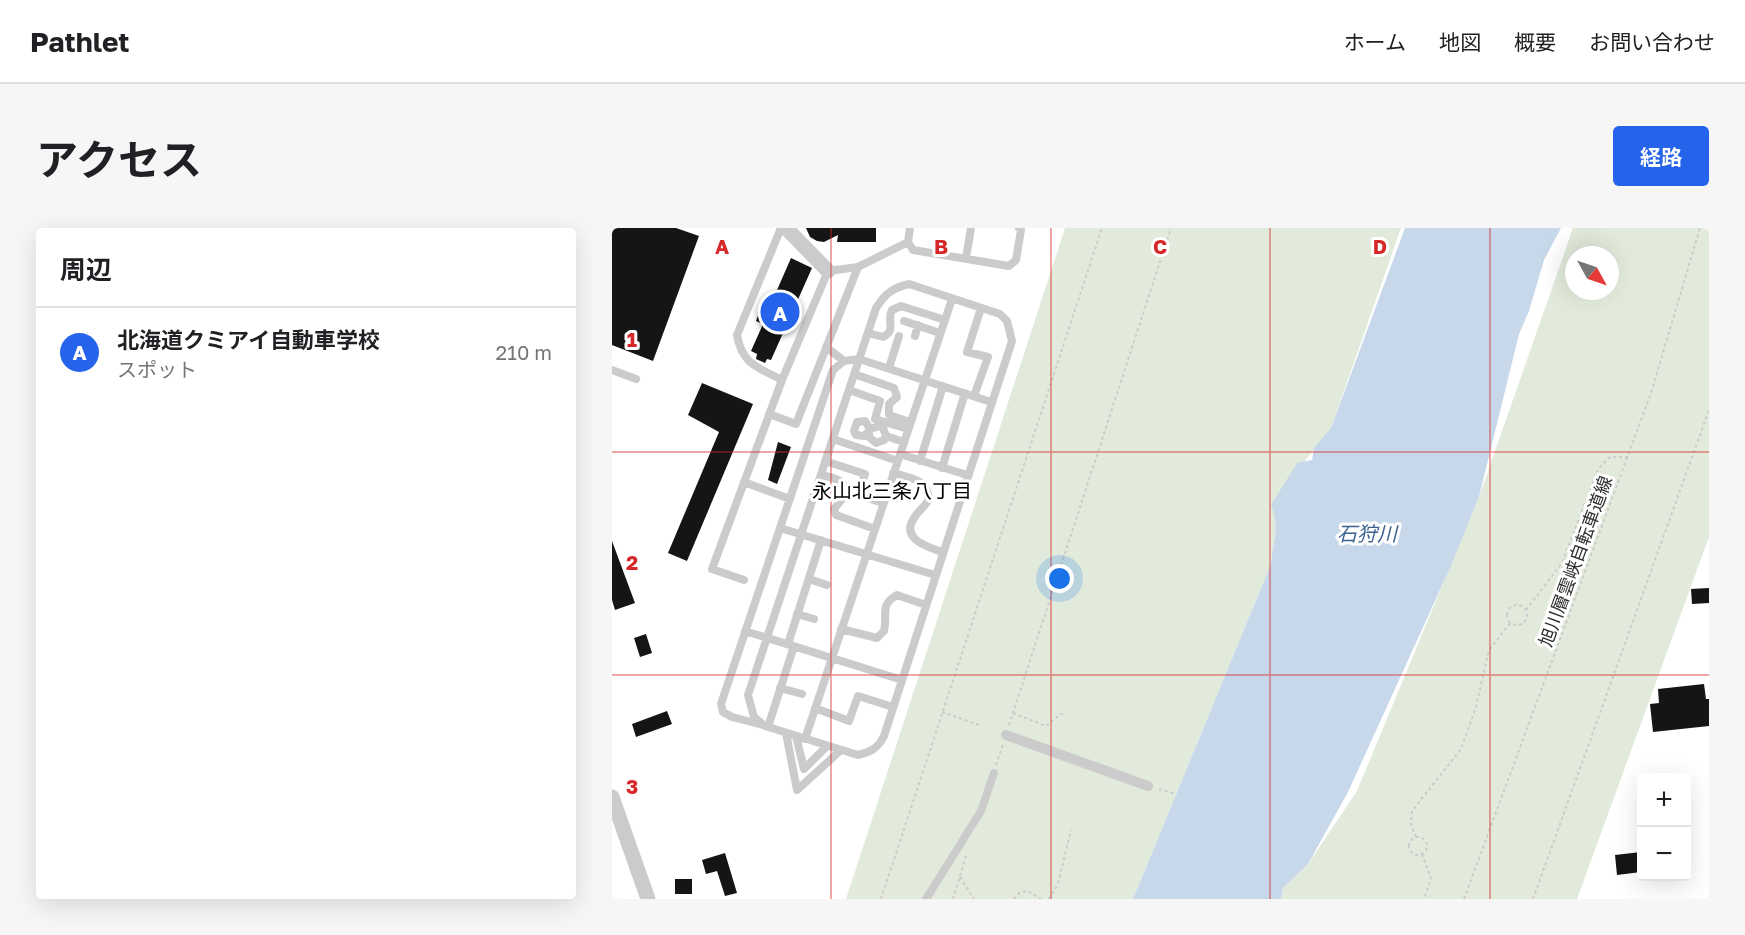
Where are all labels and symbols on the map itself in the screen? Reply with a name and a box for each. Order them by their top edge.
text: A [715,234,729,258]
text: B [934,234,948,258]
text: C [1153,234,1167,258]
text: D [1373,234,1387,258]
north arrow [1565,246,1619,300]
pin: A [760,290,800,334]
text: 1 [627,327,637,351]
street label: 旭川層雲峡自転車道線 [1534,473,1616,649]
district label: 永山北三条八丁目 [812,478,972,502]
water label: 石狩川 [1337,521,1399,545]
text: 2 [626,550,638,574]
your location [1045,564,1074,593]
text: 3 [626,774,638,798]

